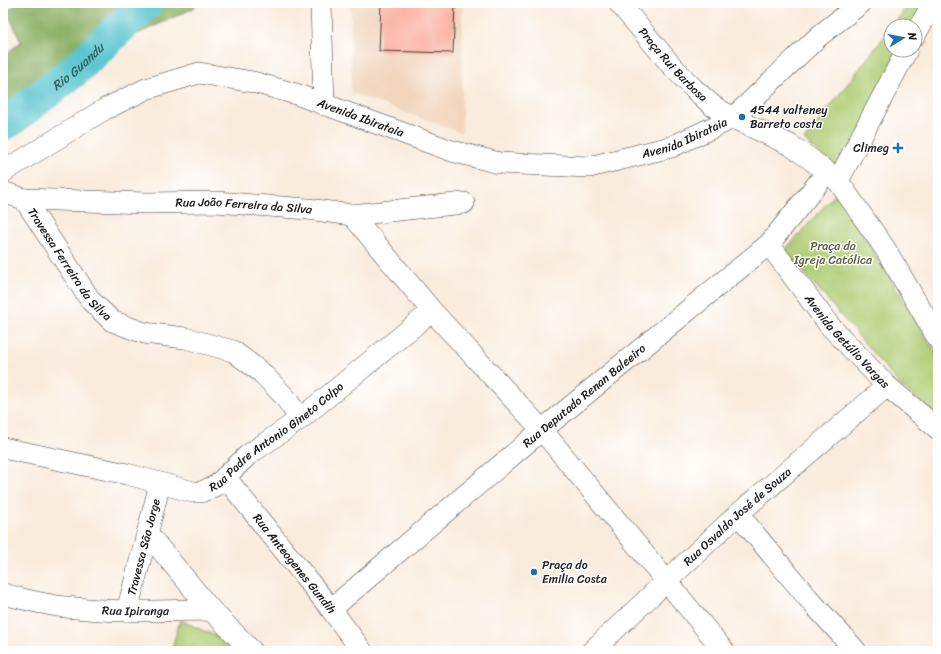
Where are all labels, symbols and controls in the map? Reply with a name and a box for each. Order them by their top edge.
north arrow [883,18,923,58]
street label: Praça Rui Barbosa [633,22,713,108]
text: N [902,30,922,42]
water label: Rio Guandu [46,36,111,97]
street label: Avenida Ibirataia [313,91,408,144]
place label: 4544 valteney Barreto costa [750,99,828,135]
street label: Avenida Ibirataia [639,111,732,165]
marker: 4544 valteney Barreto costa [737,112,747,122]
place label: Climeg [853,137,889,159]
marker: Climeg [892,142,904,154]
street label: Rua João Ferreira da Silva [175,191,315,221]
street label: Travessa Ferreira da Silva [21,203,117,327]
park label: Praça da Igreja Católica [793,235,873,271]
street label: Avenida Getúlio Vargas [798,289,896,394]
street label: Rua Deputado Renan Baleeiro [517,338,651,453]
street label: Rua Padre Antonio Gineto Colpo [206,376,349,498]
street label: Rua Osvaldo José de Souza [678,461,797,572]
street label: Travessa São Jorge [120,496,167,598]
street label: Rua Anteogenes Gundih [247,508,342,618]
place label: Praça do Emilia Costa [542,554,608,590]
marker: Praça do Emilia Costa [529,567,539,577]
street label: Rua Ipiranga [102,599,170,622]

